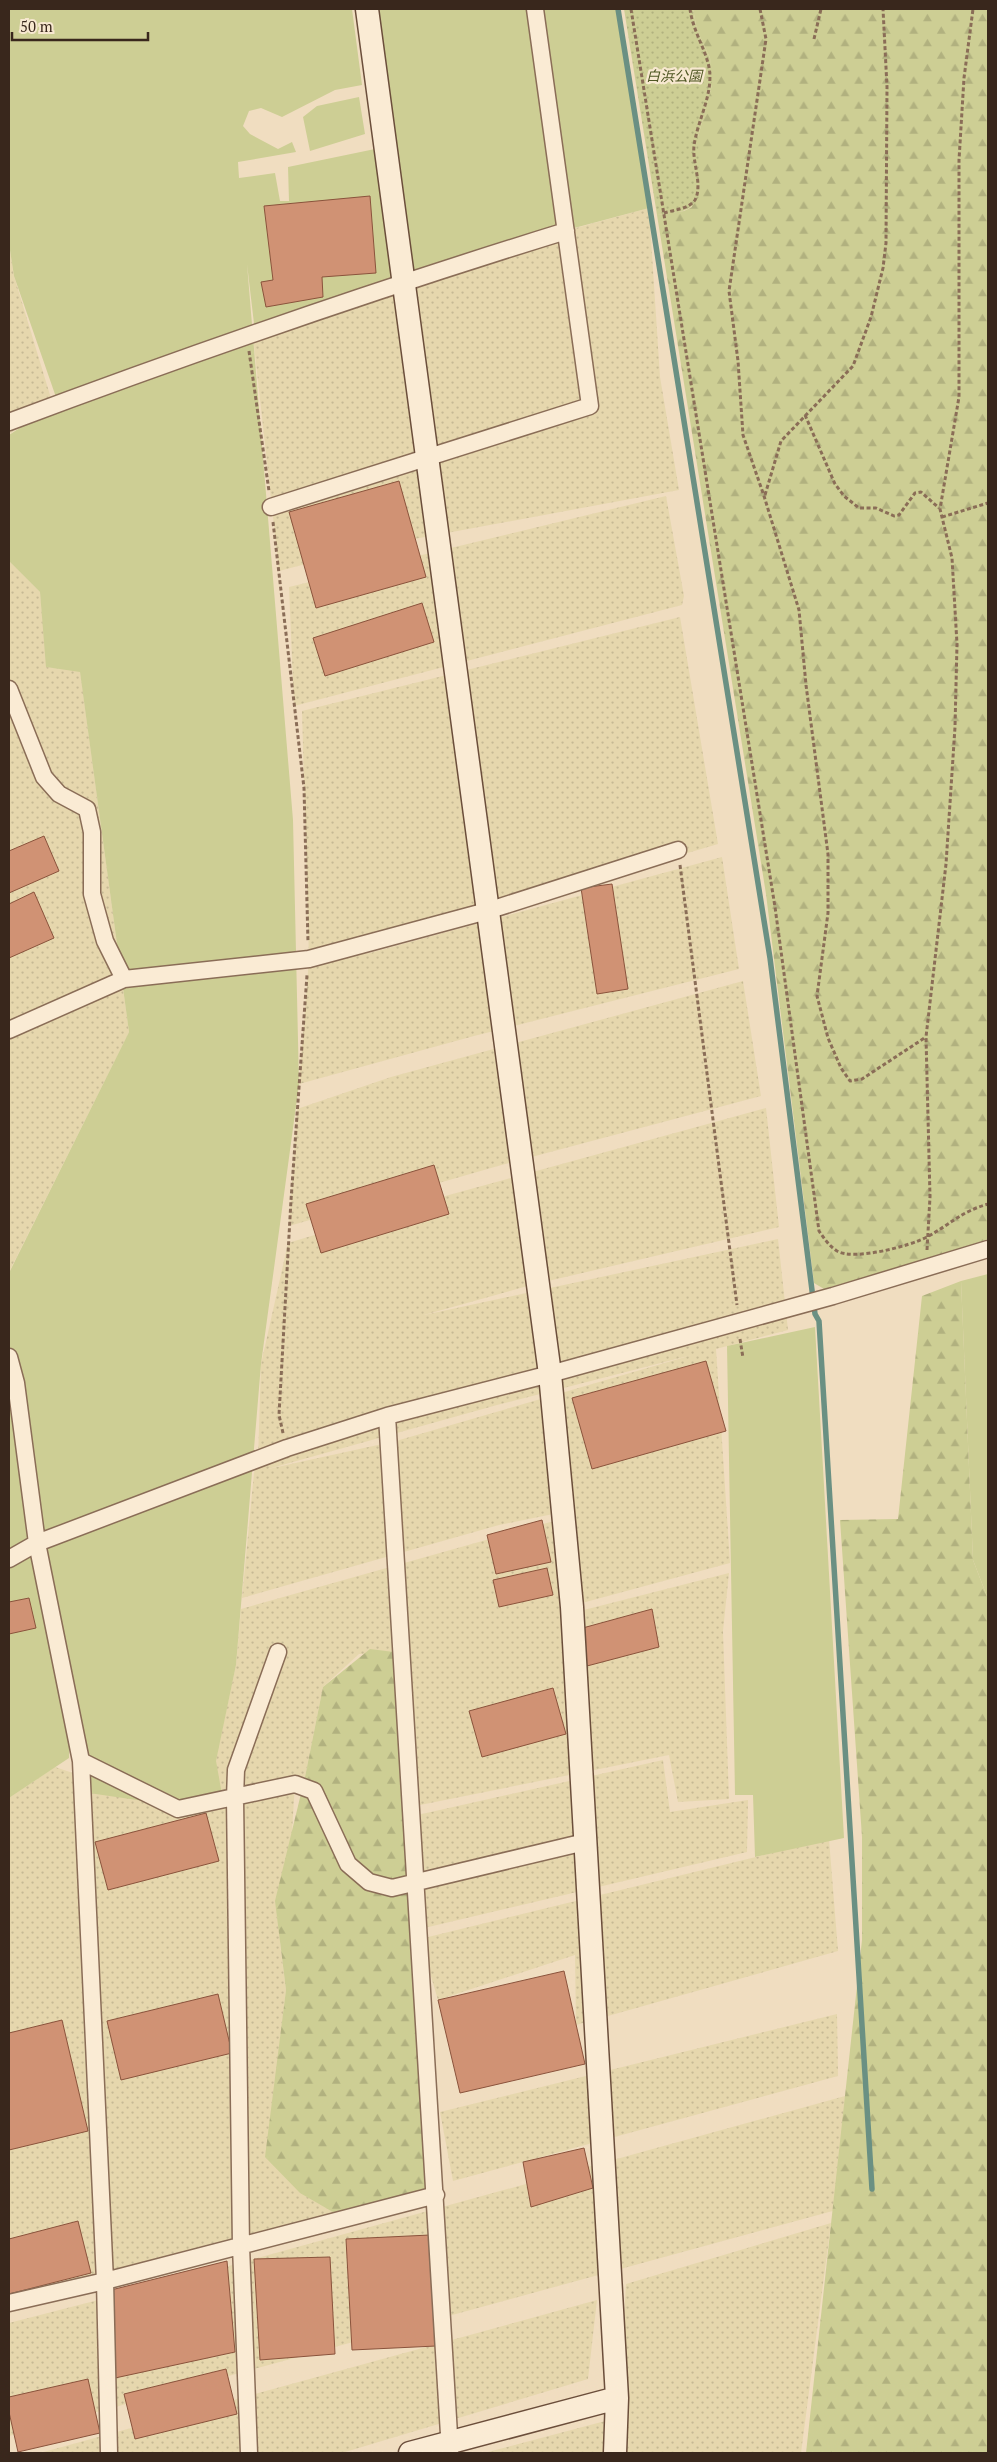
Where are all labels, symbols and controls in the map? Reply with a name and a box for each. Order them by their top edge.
scale bar [12,10,149,42]
text: 50 m [20,16,53,36]
park label: 白浜公園 [646,66,704,85]

